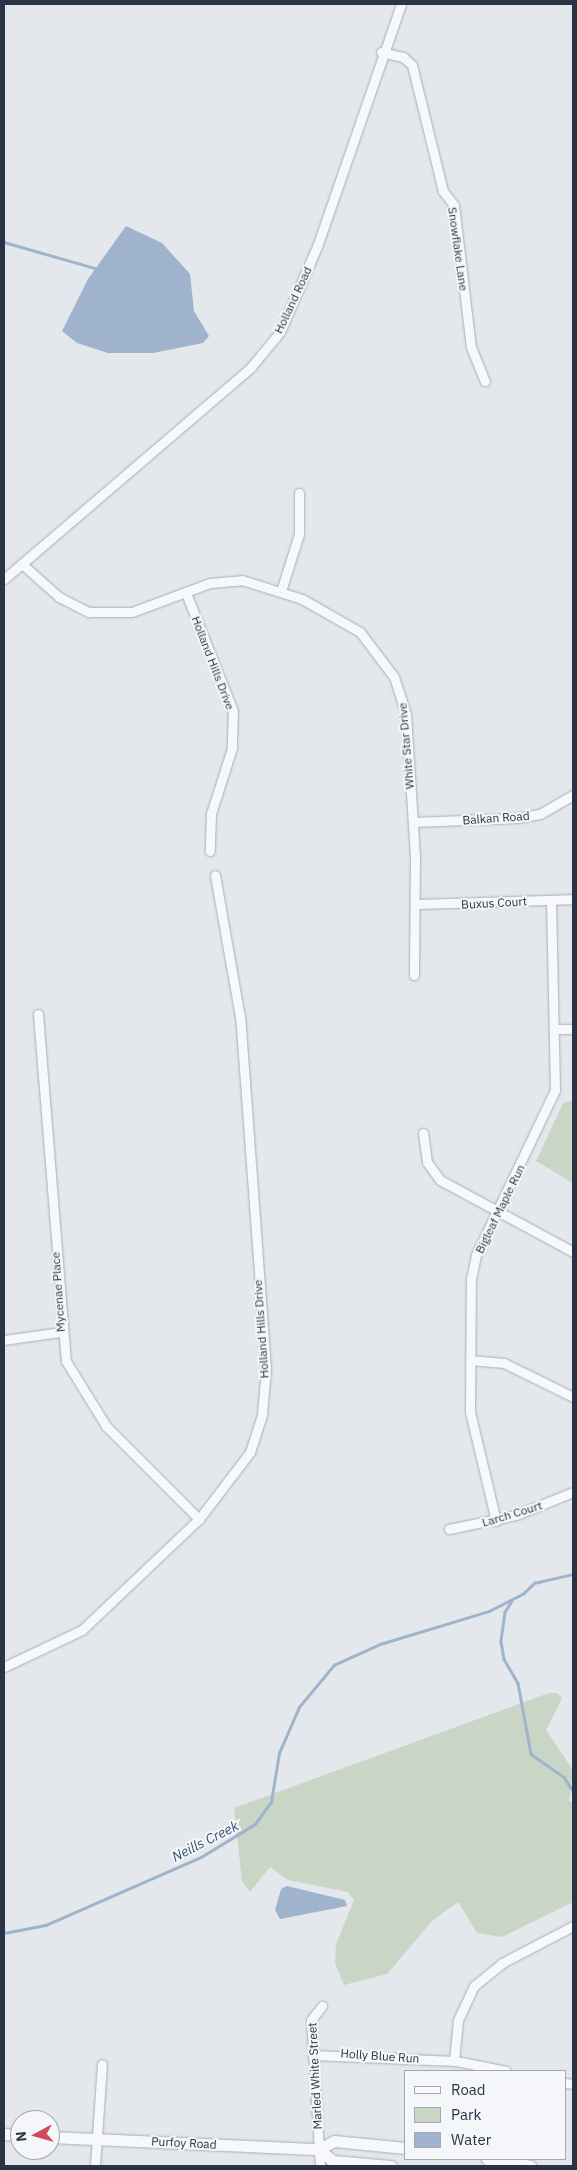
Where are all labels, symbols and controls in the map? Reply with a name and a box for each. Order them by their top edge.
street label: Snowflake Lane [445,206,471,292]
street label: Holland Road [271,264,315,336]
street label: Holland Hills Drive [189,614,237,712]
street label: White Star Drive [395,702,417,790]
street label: Balkan Road [462,808,530,828]
street label: Buxus Court [461,894,527,912]
street label: Bigleaf Maple Run [472,1162,528,1256]
street label: Mycenae Place [48,1251,68,1333]
street label: Holland Hills Drive [250,1279,272,1379]
street label: Larch Court [480,1498,544,1530]
water label: Neills Creek [169,1817,241,1865]
street label: Marled White Street [305,2022,325,2130]
street label: Holly Blue Run [340,2046,420,2066]
legend [404,2070,567,2160]
text: Road [451,2080,486,2099]
text: Park [451,2105,481,2124]
north arrow [10,2110,60,2160]
text: N [12,2130,31,2142]
text: Water [451,2130,491,2149]
street label: Purfoy Road [151,2134,217,2152]

